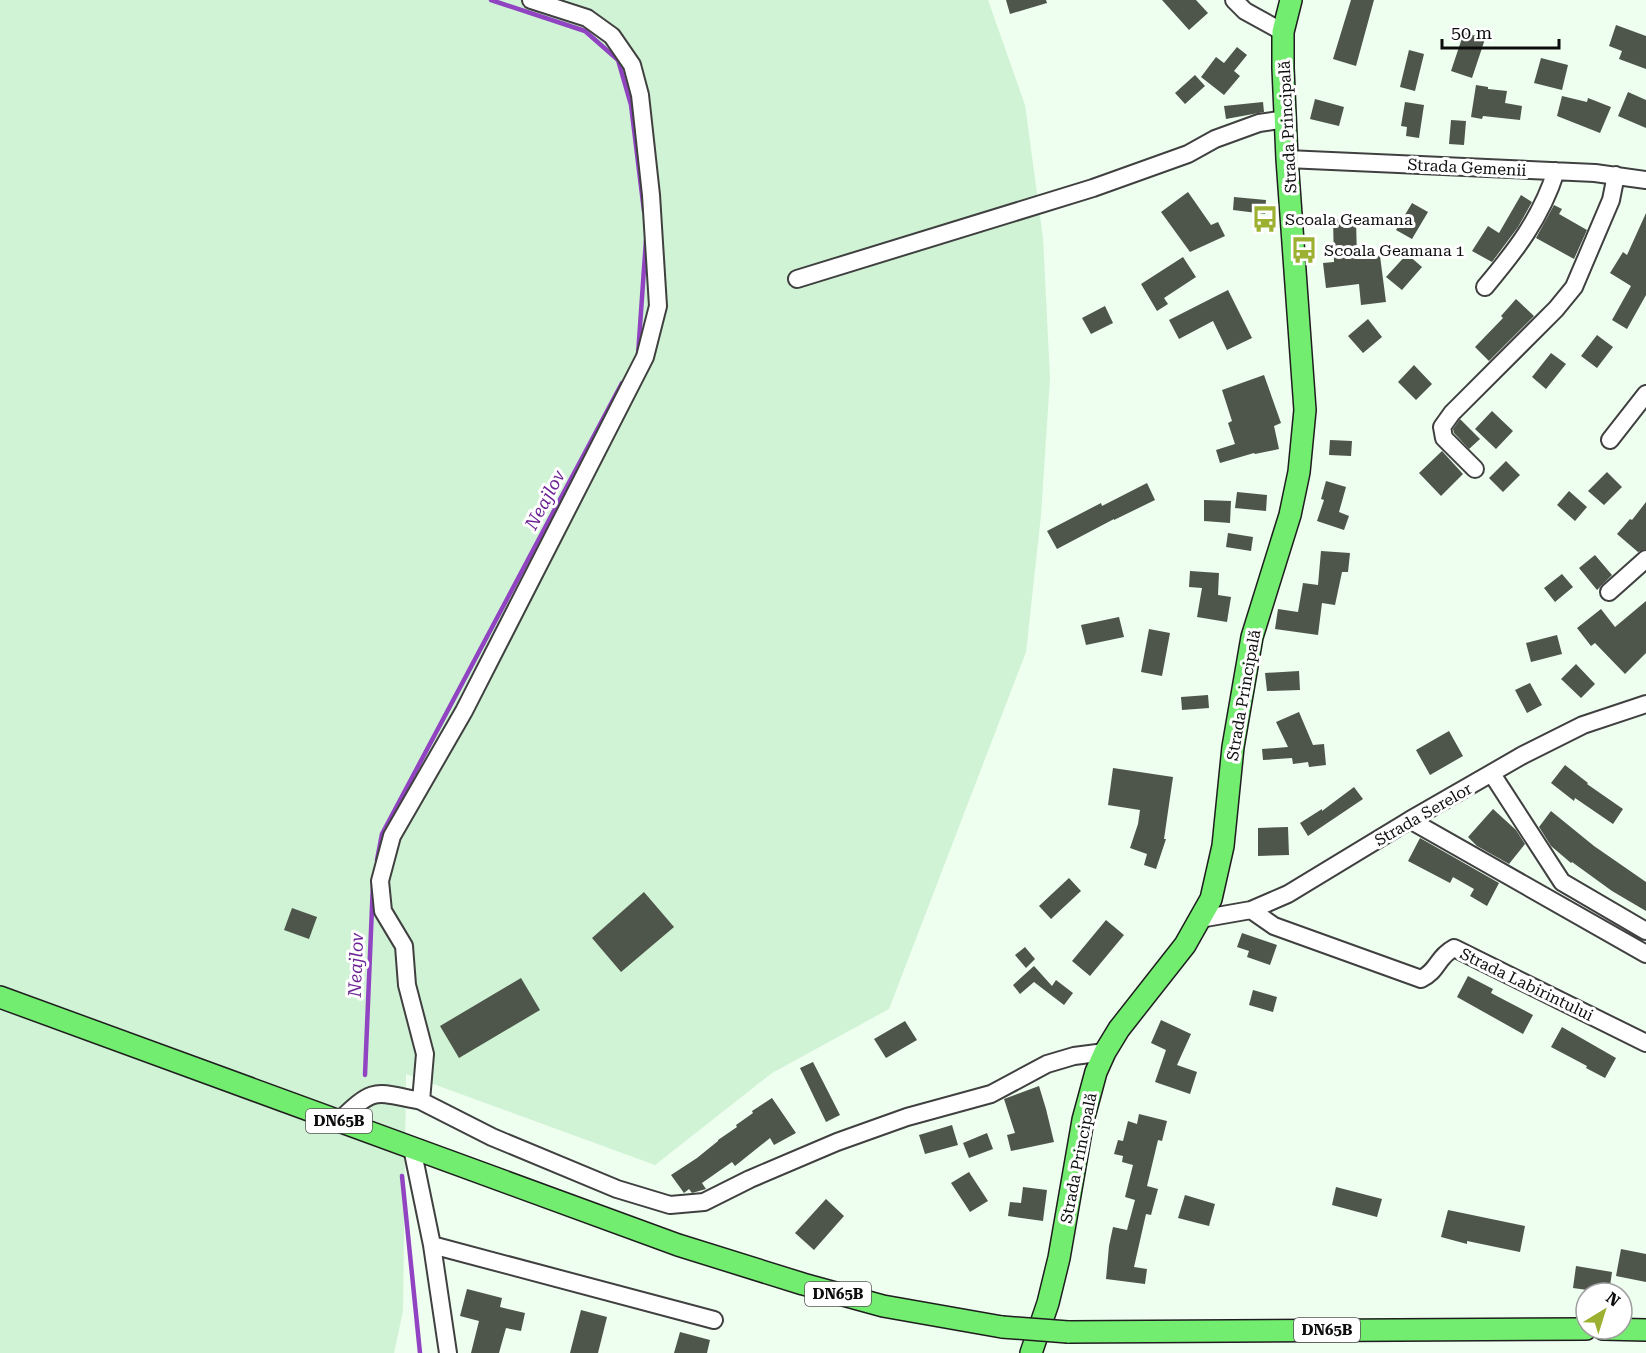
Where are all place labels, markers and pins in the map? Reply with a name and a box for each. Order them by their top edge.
bus stop icon: Scoala Geamana [1250,204,1280,234]
place label: Scoala Geamana [1285,210,1413,229]
bus stop icon: Scoala Geamana 1 [1289,235,1319,265]
place label: Scoala Geamana 1 [1324,241,1465,260]

